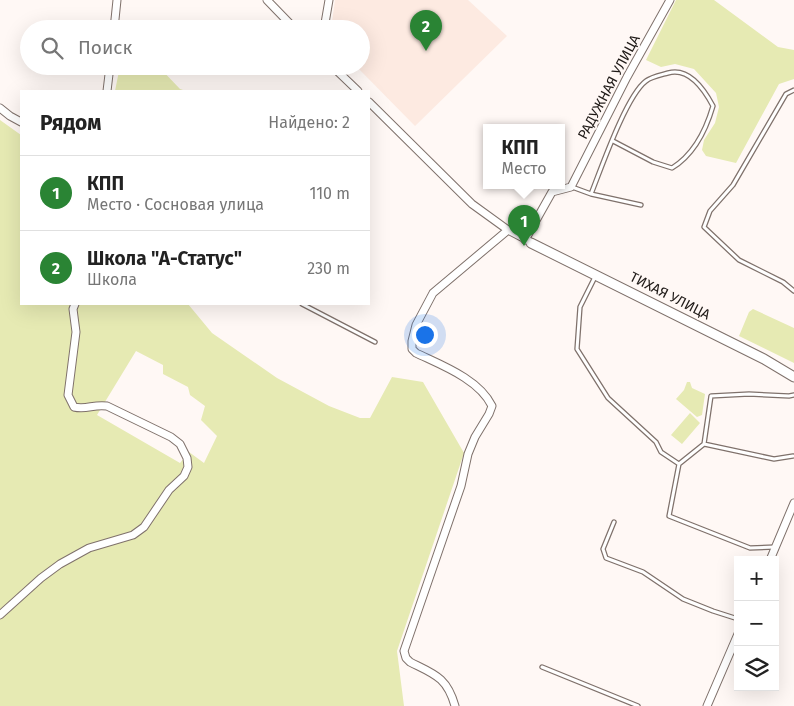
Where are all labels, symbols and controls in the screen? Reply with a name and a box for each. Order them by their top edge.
pin: 2 [410,10,442,51]
search box [20,20,370,75]
street label: РАДУЖНАЯ УЛИЦА [574,32,644,142]
icon: search [38,34,66,62]
text: Поиск [78,36,132,59]
text: Рядом [40,110,101,136]
text: Найдено: 2 [268,113,350,132]
popup [483,124,565,189]
text: КПП [502,136,539,159]
text: Место [502,159,546,178]
text: КПП [87,172,124,195]
text: 1 [52,184,60,203]
text: 110 m [309,184,350,203]
text: Место · Сосновая улица [87,195,264,214]
pin: 1 [508,205,540,246]
text: Школа "А-Статус" [87,247,242,270]
text: 2 [52,259,60,278]
text: 230 m [307,259,350,278]
street label: ТИХАЯ УЛИЦА [627,268,713,324]
text: Школа [87,270,137,289]
your location [412,322,438,348]
map controls [734,556,779,691]
button: + [734,556,779,601]
button: − [734,601,779,646]
button: layers [734,646,779,691]

